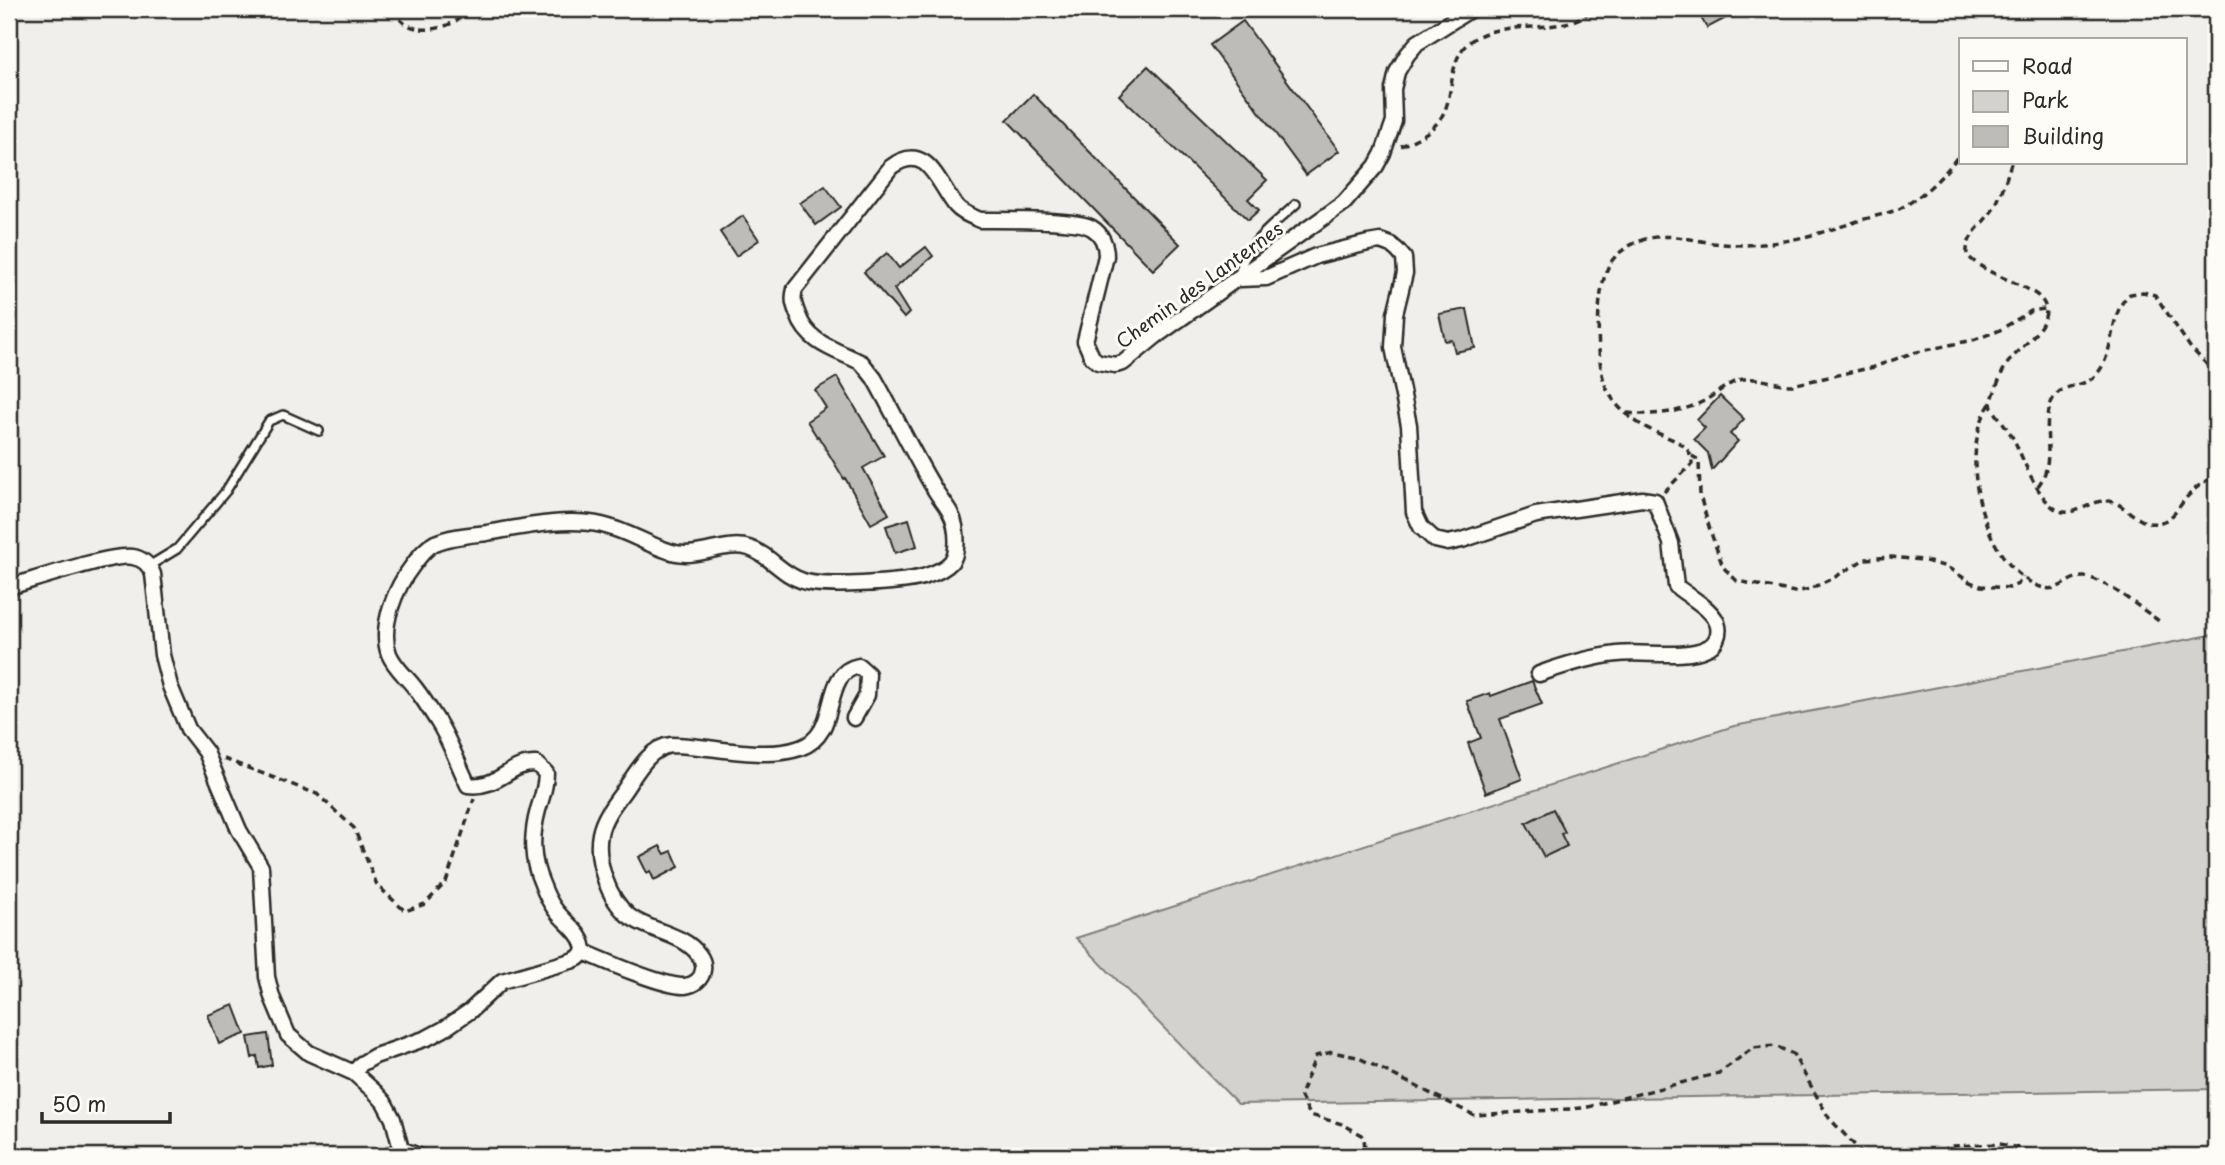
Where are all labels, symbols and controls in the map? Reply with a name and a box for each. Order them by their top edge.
legend [1959,38,2186,164]
text: Road [2022,49,2073,81]
text: Park [2022,83,2069,115]
text: Building [2022,119,2104,151]
street label: Chemin des Lanternes [1110,214,1288,354]
scale bar [42,1081,170,1125]
text: 50 m [52,1087,106,1119]

